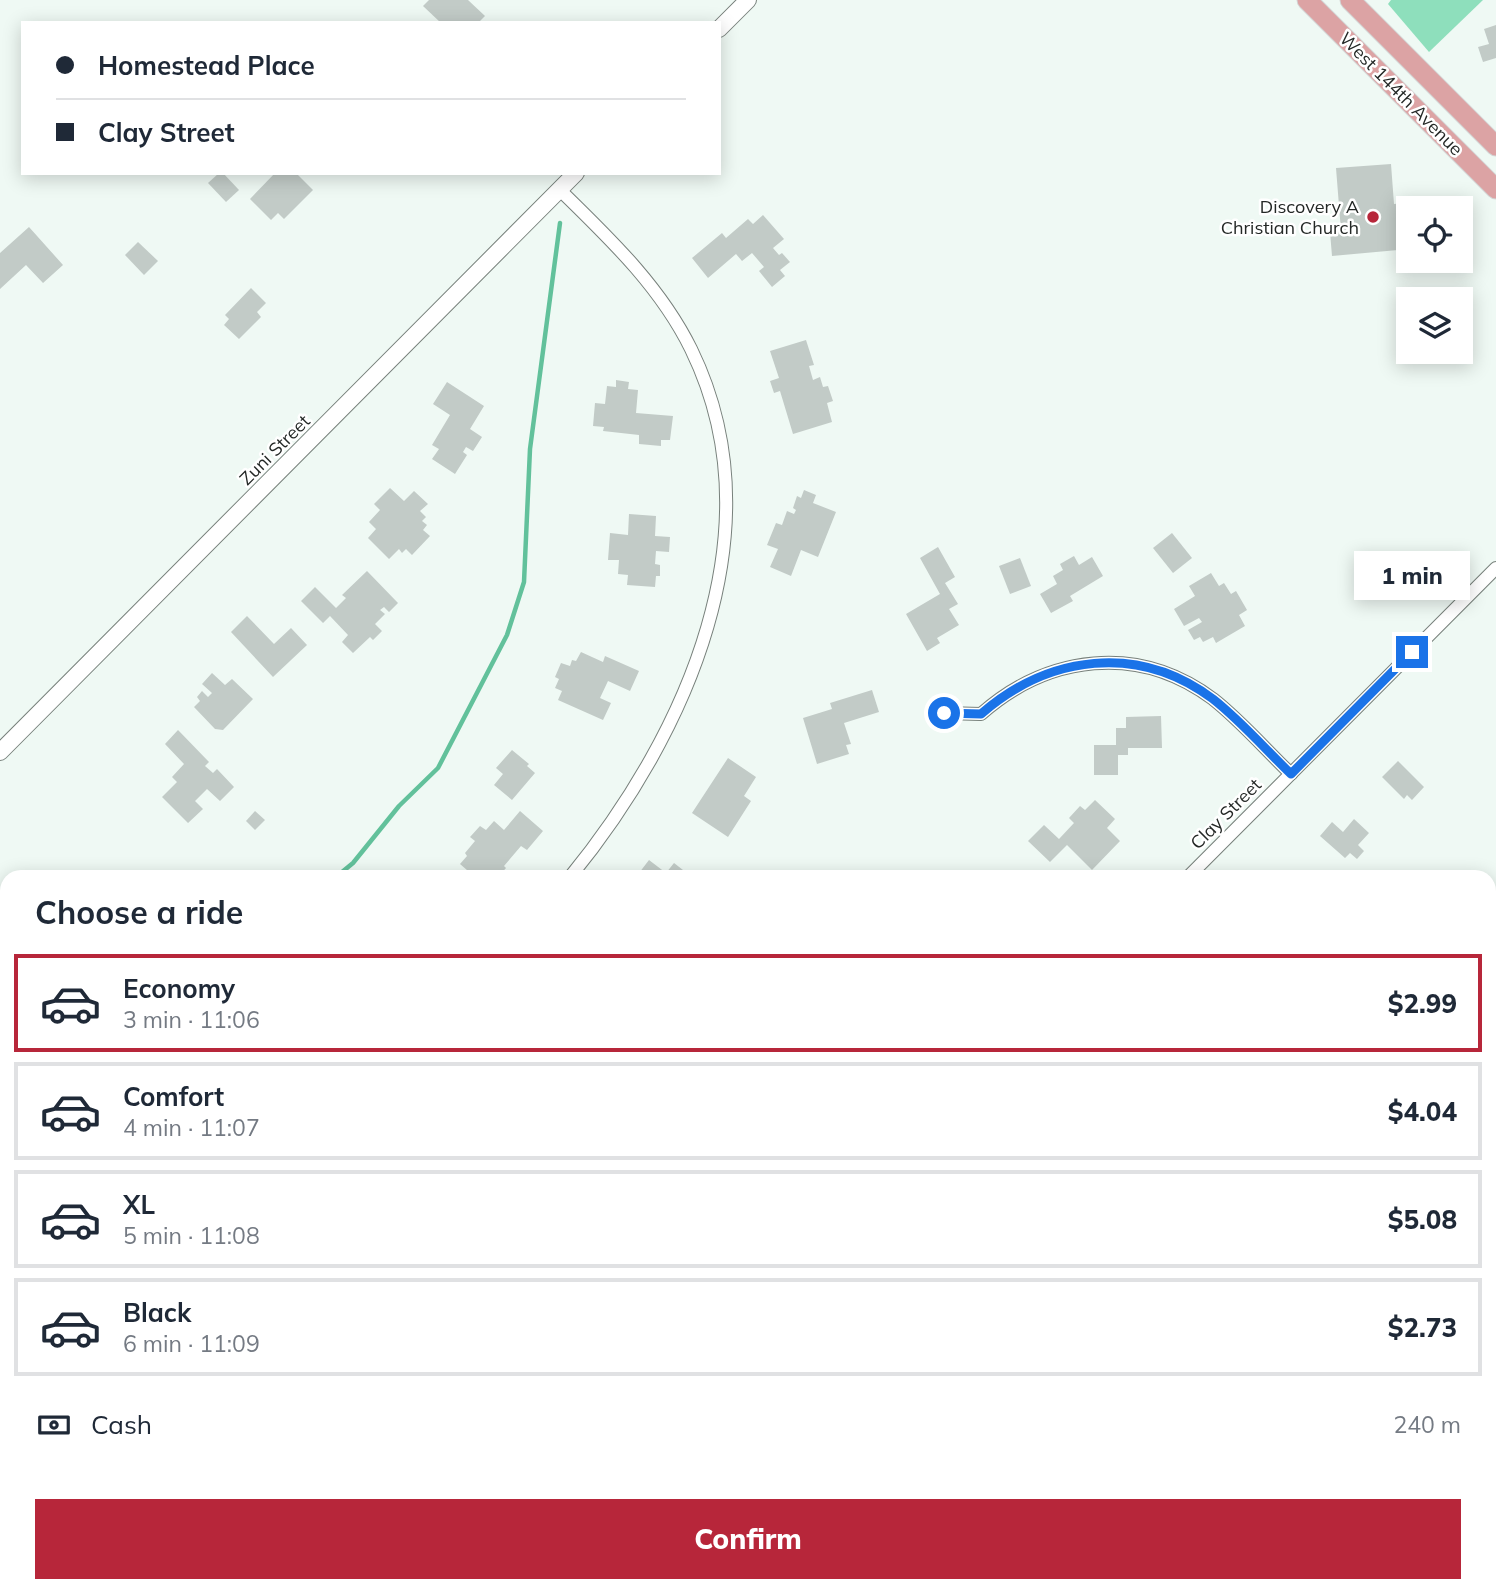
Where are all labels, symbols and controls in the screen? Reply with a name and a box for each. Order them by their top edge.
street label: West 144th Avenue [1335,27,1468,160]
text: Homestead Place [98,49,315,82]
text: Clay Street [98,116,235,149]
place label: Discovery A Christian Church [1221,195,1359,239]
map controls [1396,196,1473,364]
button: locate [1396,196,1473,273]
marker: Discovery A Christian Church [1365,209,1381,225]
button: layers [1396,287,1473,364]
street label: Zuni Street [235,410,315,490]
callout: 1 min [1354,550,1470,600]
text: 1 min [1381,561,1443,590]
route end [1396,636,1428,668]
route start [928,697,960,729]
street label: Clay Street [1185,773,1266,854]
text: Choose a ride [35,892,243,932]
icon: car [39,972,102,1035]
text: Economy [123,972,235,1005]
text: $2.99 [1388,987,1457,1020]
text: 3 min · 11:06 [123,1005,260,1034]
icon: car [39,1080,102,1143]
text: Comfort [123,1080,224,1113]
text: $4.04 [1388,1095,1457,1128]
text: 4 min · 11:07 [123,1113,260,1142]
icon: car [39,1188,102,1251]
text: XL [123,1188,155,1221]
text: $5.08 [1388,1203,1457,1236]
text: 5 min · 11:08 [123,1221,260,1250]
icon: car [39,1296,102,1359]
text: Black [123,1296,191,1329]
text: $2.73 [1388,1311,1457,1344]
text: 6 min · 11:09 [123,1329,260,1358]
icon: cash [35,1406,73,1444]
text: Cash [91,1408,152,1441]
text: 240 m [1393,1410,1461,1439]
button: Confirm [35,1499,1461,1579]

